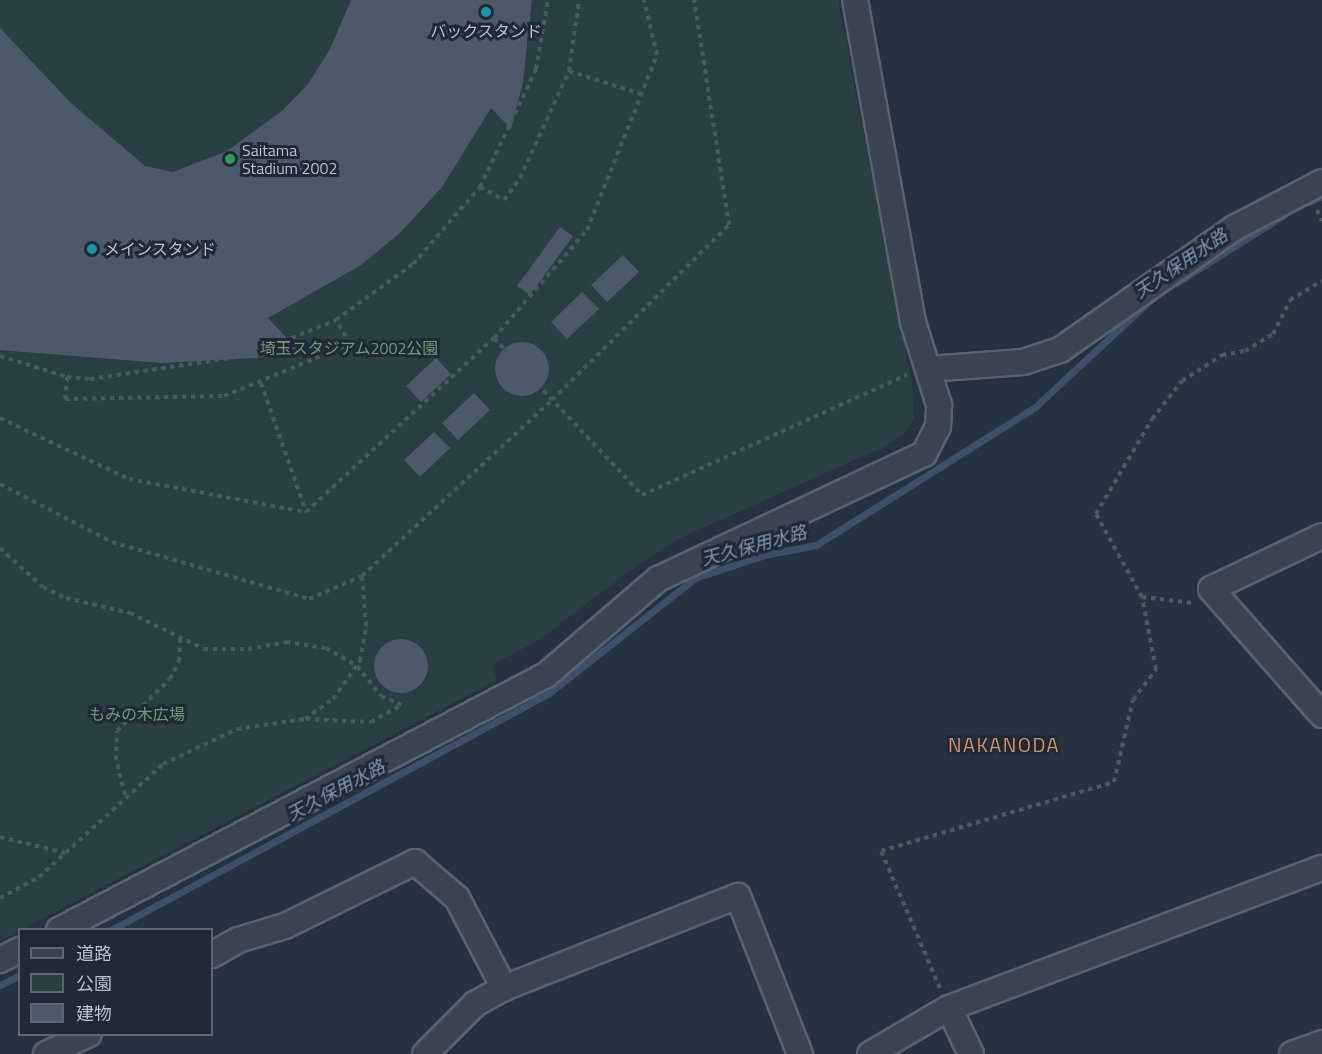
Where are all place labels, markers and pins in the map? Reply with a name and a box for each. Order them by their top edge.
marker: バックスタンド [479,5,493,19]
place label: バックスタンド [430,21,542,41]
place label: Saitama Stadium 2002 [242,140,337,178]
marker: Saitama Stadium 2002 [223,152,237,166]
place label: メインスタンド [104,239,216,259]
marker: メインスタンド [85,242,99,256]

